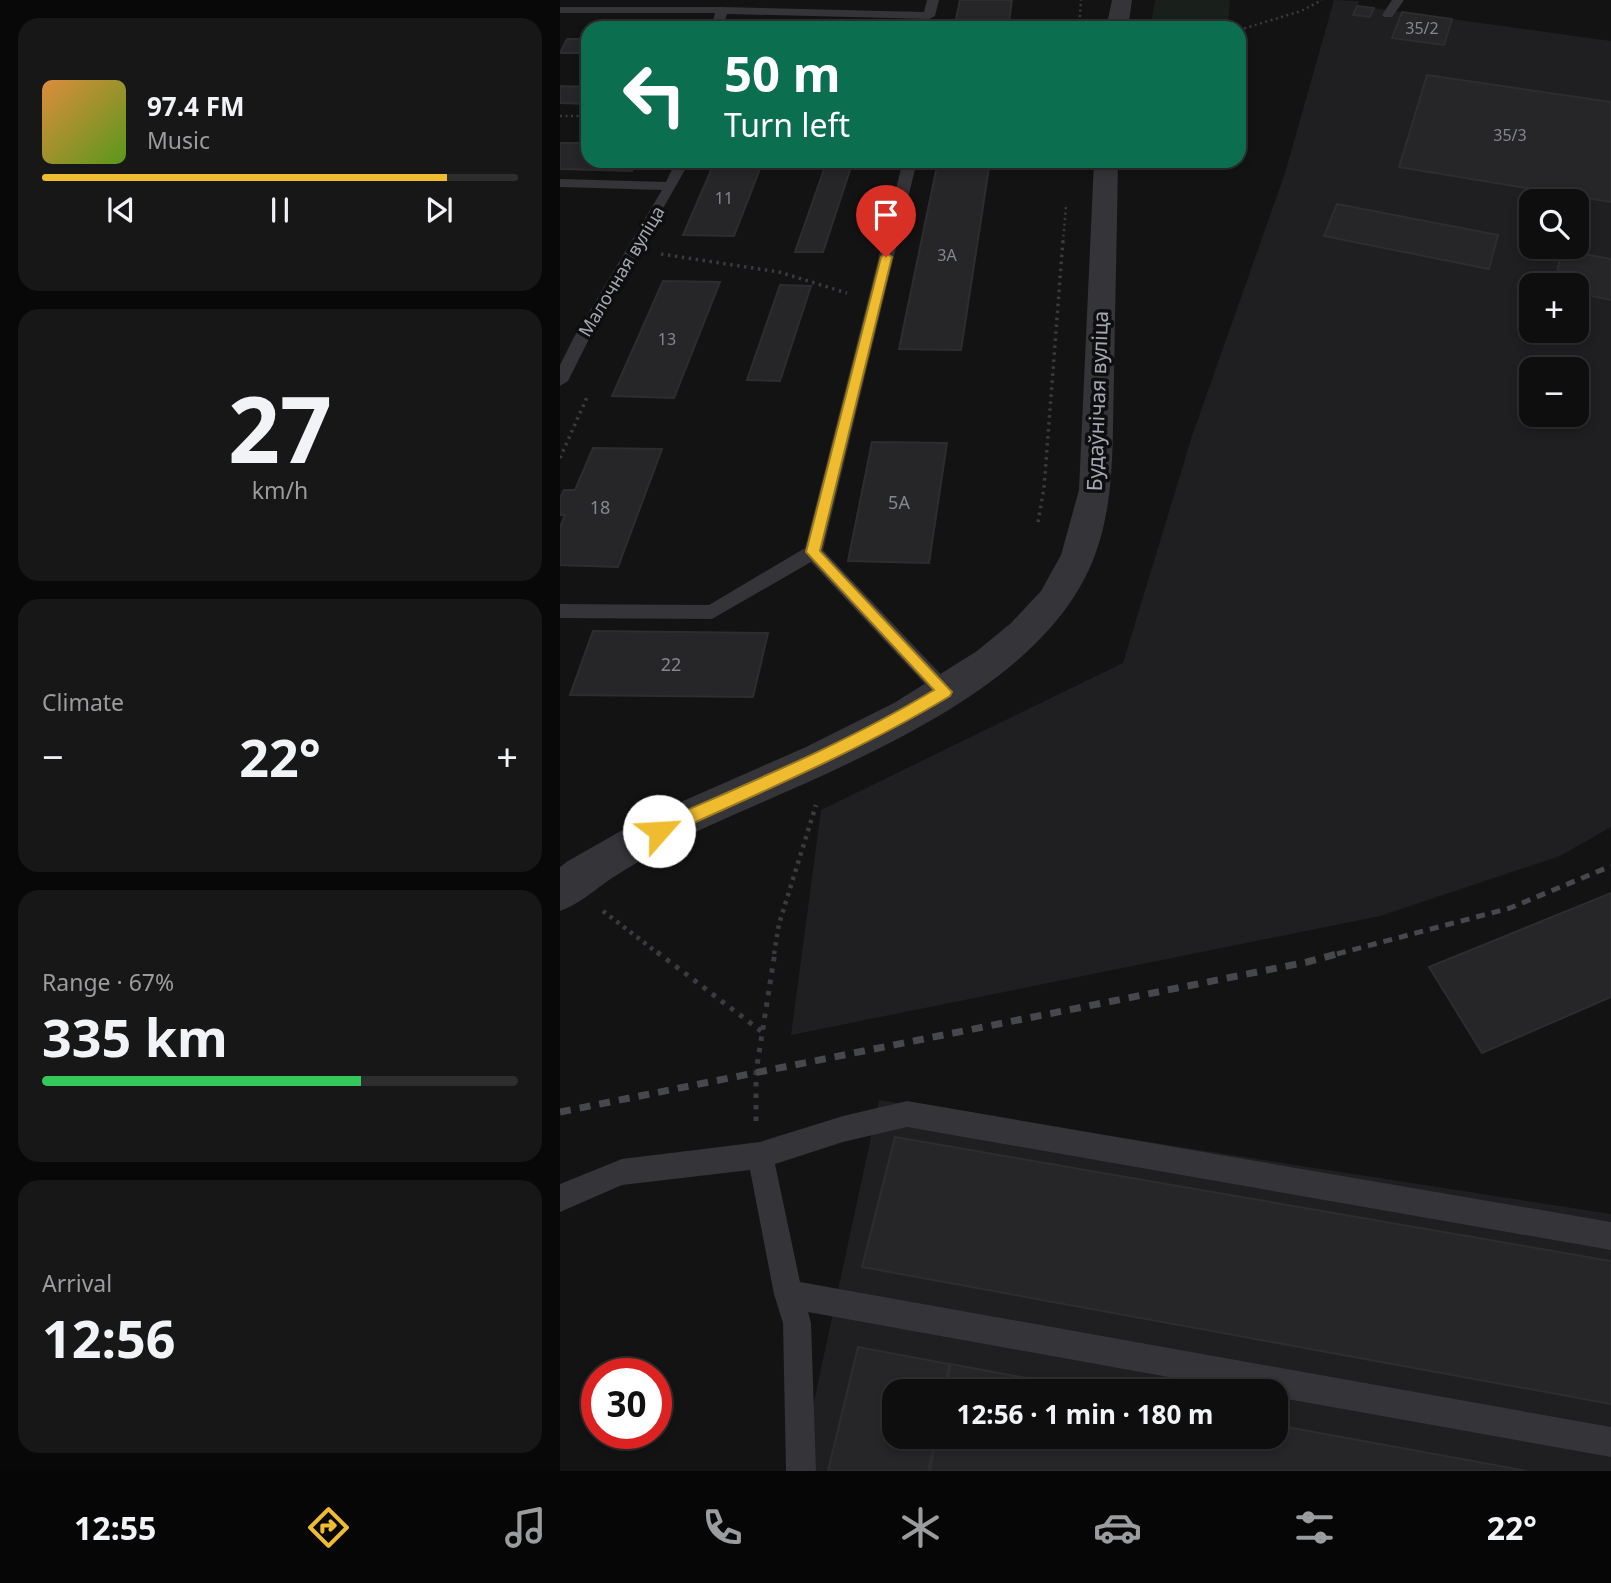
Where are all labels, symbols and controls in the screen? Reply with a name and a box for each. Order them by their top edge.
house number: 35/2 [1405,17,1439,39]
text: 50 m [724,40,841,106]
icon: left [609,49,700,140]
text: 97.4 FM [147,88,244,124]
text: Turn left [724,103,850,146]
text: Music [147,124,210,156]
house number: 35/3 [1493,124,1527,146]
pin [856,185,916,257]
house number: 11 [715,187,733,209]
map controls [1519,189,1589,427]
button: search [1519,189,1589,259]
icon: previous [102,191,140,229]
icon: pause [261,191,299,229]
icon: next [420,191,458,229]
icon: arrive [867,196,905,234]
street label: Малочная вуліца [572,201,670,341]
house number: 3А [937,244,957,266]
button: + [1519,273,1589,343]
street label: Будаўнічая вуліца [1080,310,1114,492]
house number: 13 [658,328,676,350]
button: − [1519,357,1589,427]
text: 27 [228,366,332,490]
text: km/h [252,474,308,506]
house number: 5А [888,490,910,514]
house number: 18 [590,495,610,519]
house number: 22 [661,652,681,676]
text: Climate [42,686,124,718]
text: 22° [239,721,321,792]
text: − [42,730,64,782]
text: + [496,730,518,782]
position arrow [622,794,696,868]
text: Range · 67% [42,966,174,998]
text: 335 km [42,1001,228,1072]
text: Arrival [42,1267,112,1299]
text: 12:56 [42,1302,176,1373]
speed limit sign: 30 [581,1358,672,1449]
text: 12:56 · 1 min · 180 m [957,1396,1213,1432]
icon: directions [304,1503,353,1552]
icon: music [501,1503,550,1552]
icon: phone [698,1503,747,1552]
icon: climate [896,1503,945,1552]
icon: car [1093,1503,1142,1552]
icon: filters [1290,1503,1339,1552]
text: 12:55 [74,1506,156,1549]
text: 22° [1487,1506,1537,1549]

